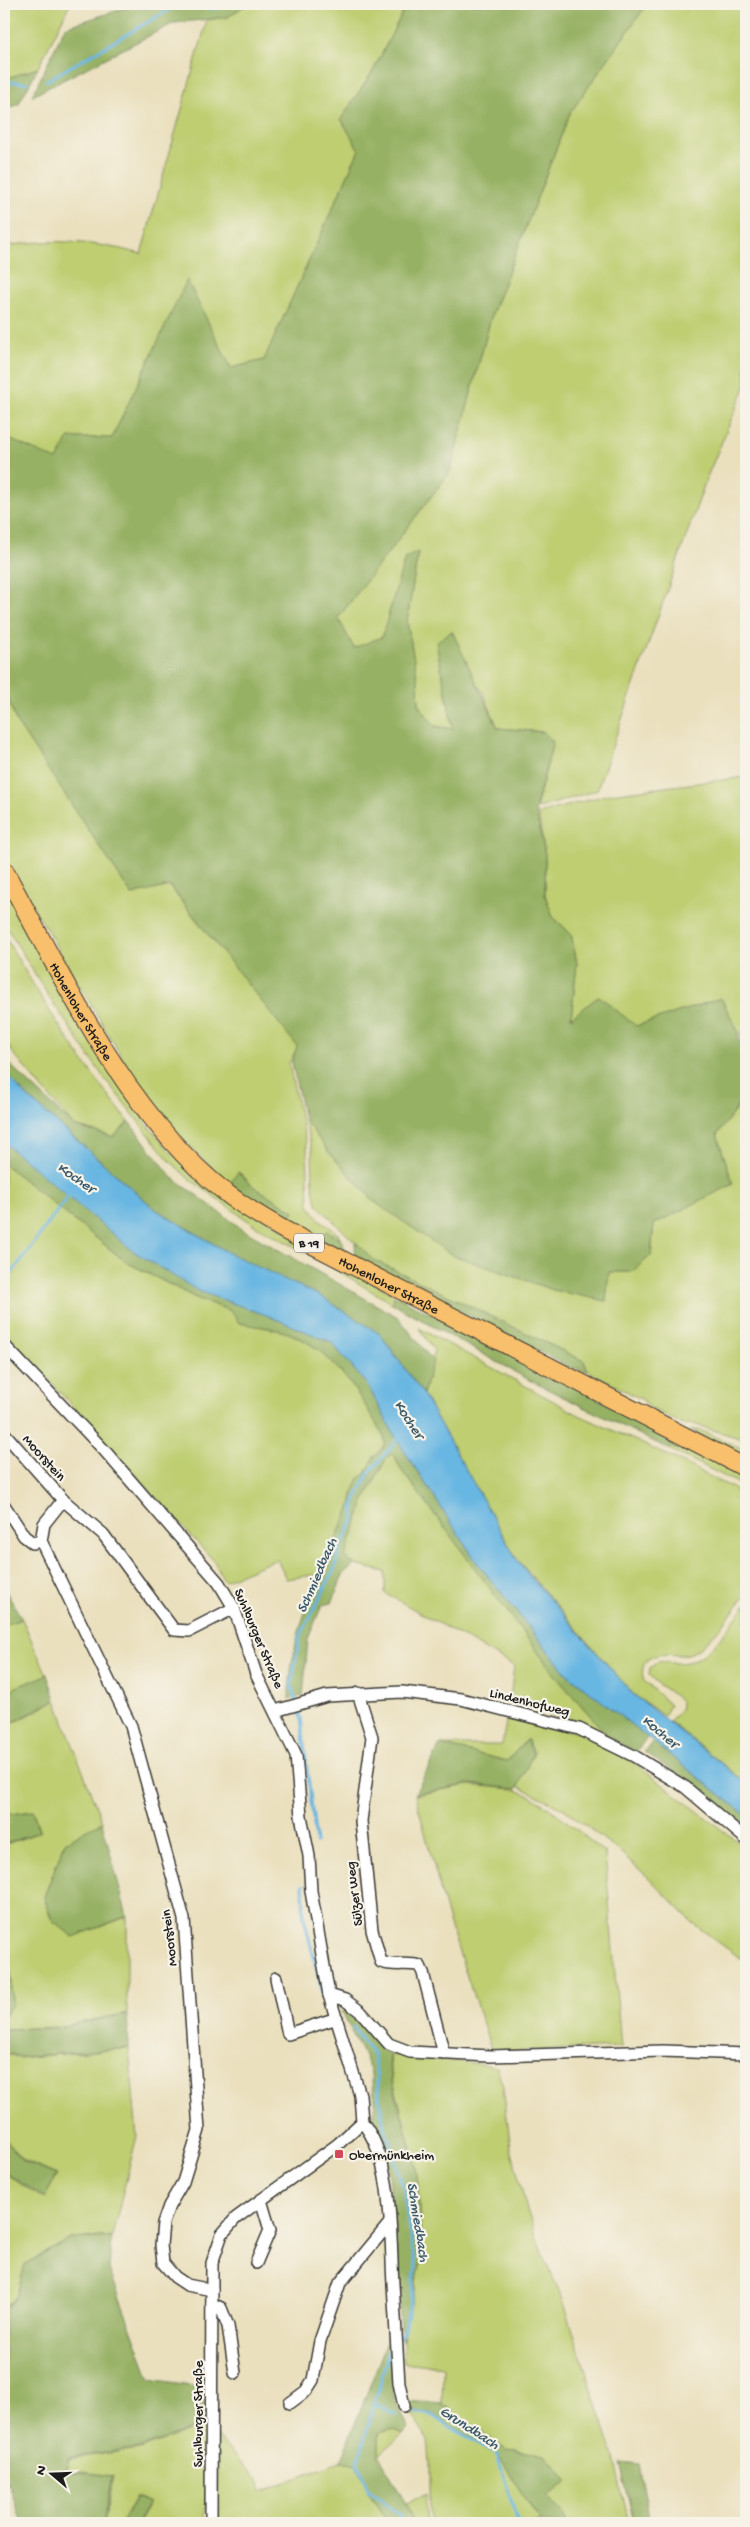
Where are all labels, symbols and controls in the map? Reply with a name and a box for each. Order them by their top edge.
street label: Hohenloher Straße [44,960,115,1065]
water label: Kocher [53,1159,101,1200]
road number: B 19 [294,1234,324,1252]
street label: Hohenloher Straße [335,1254,442,1320]
water label: Kocher [389,1397,429,1445]
street label: Moorstein [18,1432,69,1486]
water label: Schmiedbach [293,1535,343,1616]
street label: Suhlburger Straße [229,1587,287,1692]
street label: Lindenhofweg [488,1685,571,1722]
water label: Kocher [638,1712,684,1755]
street label: Sülzer Weg [343,1860,368,1927]
street label: Moorstein [159,1908,182,1967]
marker: Obermünkheim [333,2148,345,2160]
place label: Obermünkheim [349,2148,434,2165]
water label: Schmiedbach [402,2181,432,2264]
street label: Suhlburger Straße [191,2360,208,2467]
water label: Grundbach [436,2403,503,2455]
north arrow [28,2450,78,2500]
text: N [33,2463,52,2478]

